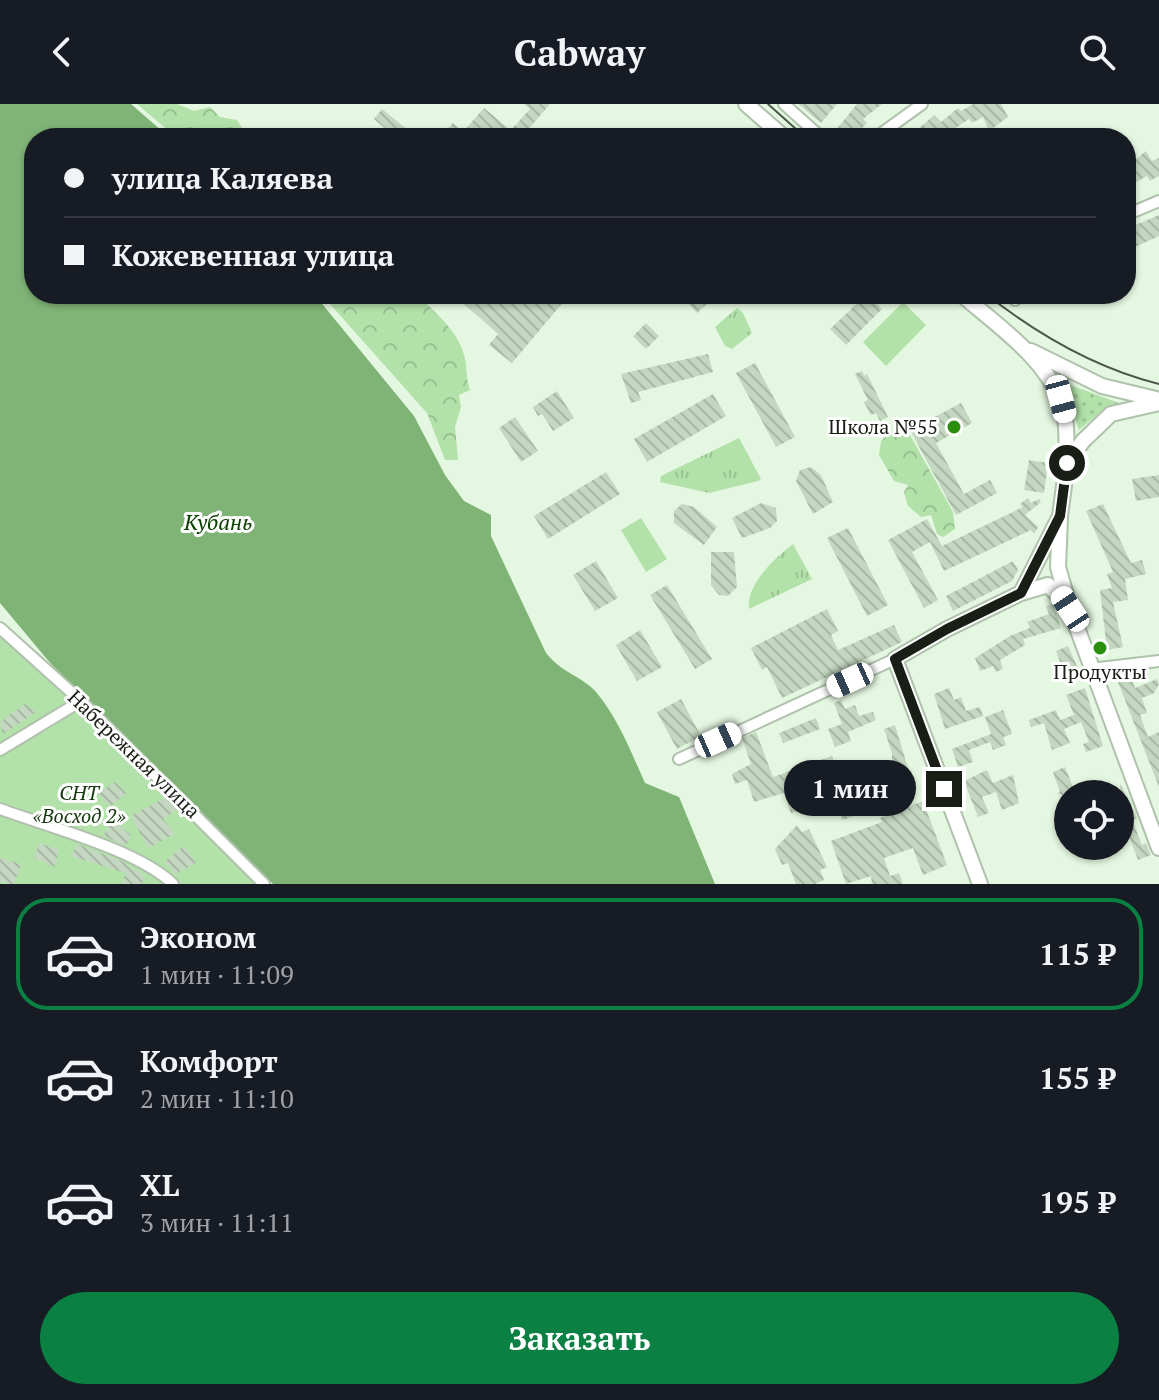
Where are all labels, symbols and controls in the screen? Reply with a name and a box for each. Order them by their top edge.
text: Cabway [514,29,645,76]
icon: back [40,30,84,74]
icon: search [1075,30,1119,74]
text: улица Каляева [112,158,333,198]
text: Кожевенная улица [112,235,395,275]
car [1043,373,1079,425]
place label: Школа №55 [829,413,938,440]
marker: Школа №55 [945,418,963,436]
route start [1049,445,1085,481]
water label: Кубань [183,507,252,536]
car [1047,582,1093,636]
marker: Продукты [1091,639,1109,657]
place label: Продукты [1053,658,1147,685]
car [823,659,877,701]
street label: Набережная улица [62,684,206,824]
car [691,719,745,761]
callout: 1 мин [784,761,916,817]
text: 1 мин [811,771,889,805]
route end [926,771,962,807]
park label: СНТ «Восход 2» [32,779,127,829]
map controls [1054,780,1134,860]
button: locate [1054,780,1134,860]
text: Эконом [140,917,256,957]
icon: car [44,918,116,990]
text: 115 ₽ [1039,934,1115,974]
text: 1 мин · 11:09 [140,957,294,991]
text: Комфорт [140,1041,278,1081]
icon: car [44,1042,116,1114]
text: 155 ₽ [1039,1058,1115,1098]
text: 2 мин · 11:10 [140,1081,294,1115]
text: XL [140,1165,179,1205]
icon: car [44,1166,116,1238]
text: 195 ₽ [1039,1182,1115,1222]
text: 3 мин · 11:11 [140,1205,294,1239]
button: Заказать [40,1292,1119,1384]

